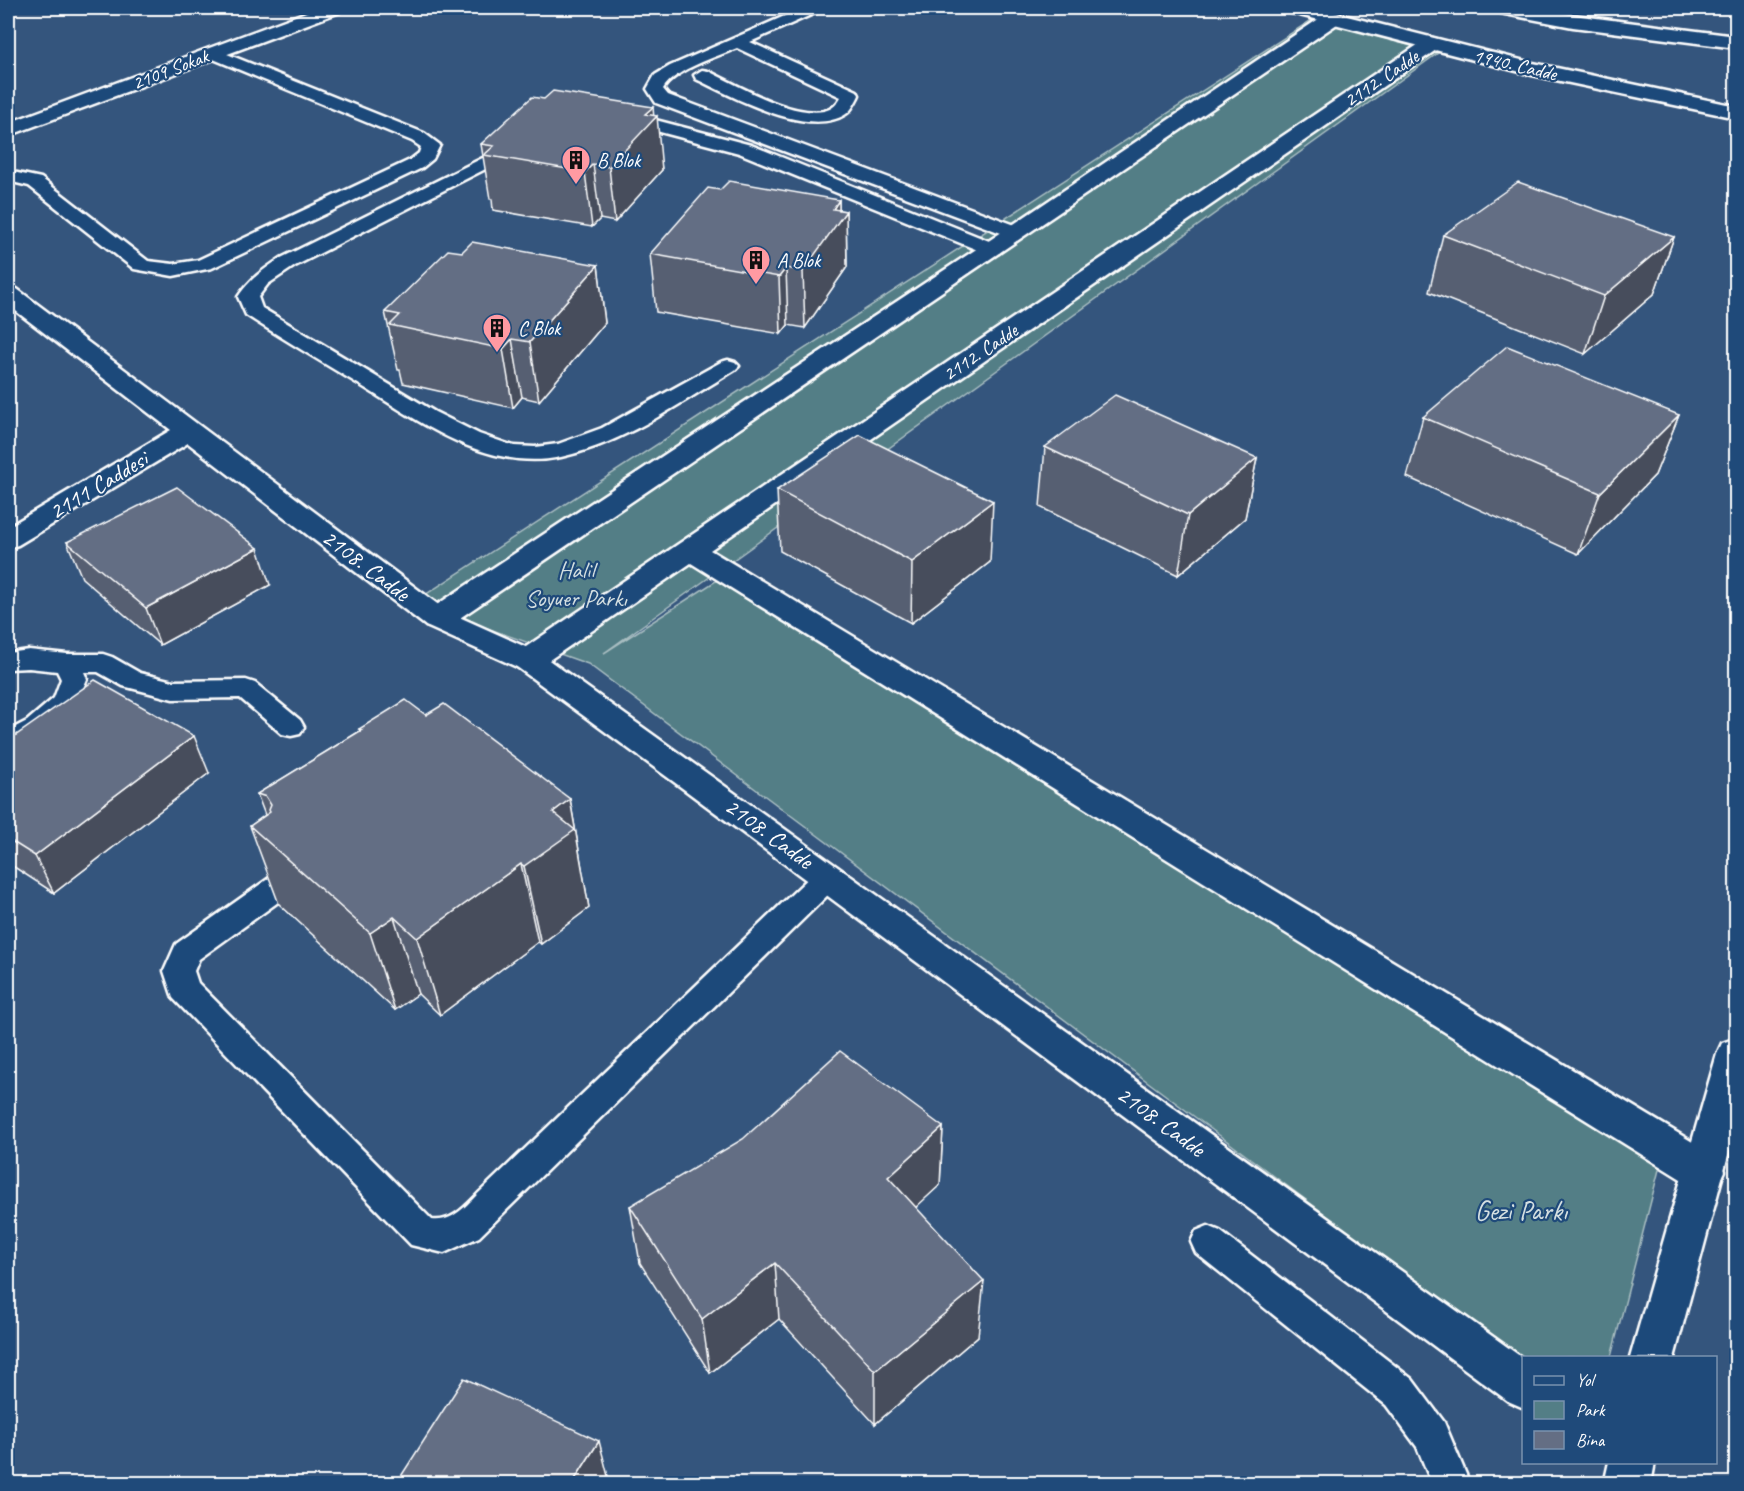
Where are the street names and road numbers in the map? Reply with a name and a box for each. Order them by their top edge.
street label: 2109 Sokak [128,43,214,95]
street label: 2112. Cadde [1339,43,1425,113]
street label: 1940. Cadde [1471,43,1561,87]
street label: 2112. Cadde [938,317,1024,387]
street label: 2111 Caddesi [43,442,156,526]
street label: 2108. Cadde [316,522,418,609]
street label: 2108. Cadde [719,791,821,876]
street label: 2108. Cadde [1111,1079,1213,1164]

